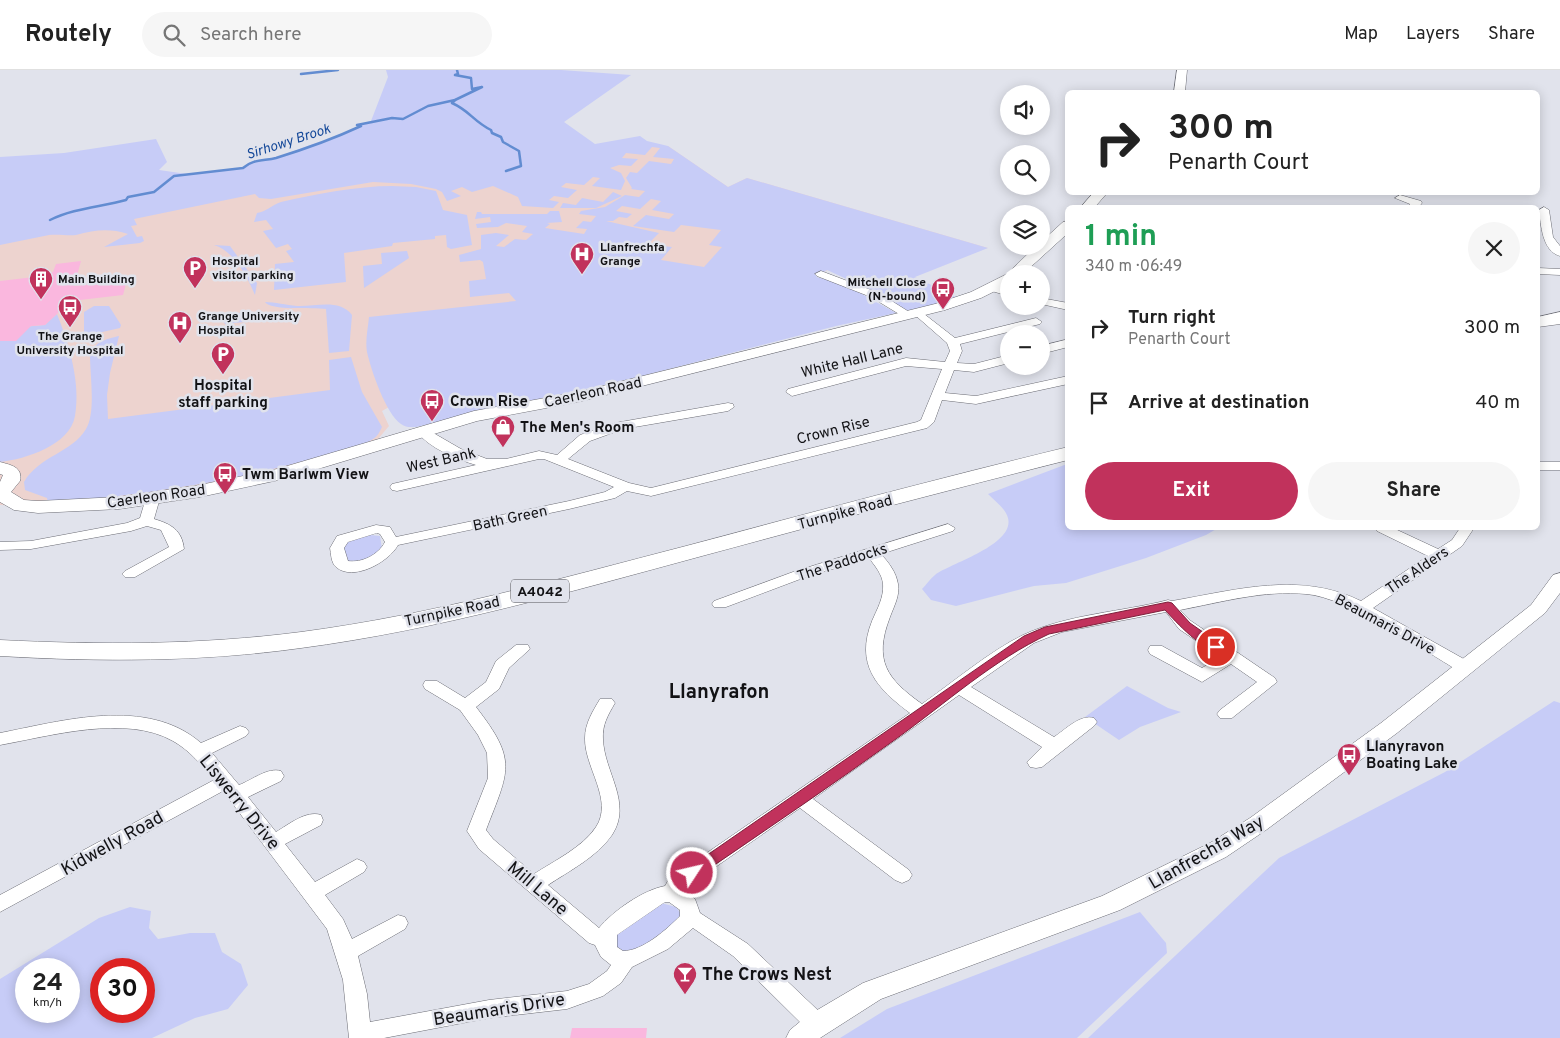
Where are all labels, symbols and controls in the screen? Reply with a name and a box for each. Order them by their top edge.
search box [142,12,492,57]
text: Routely [25,20,112,50]
icon: search [160,21,188,49]
text: Search here [200,23,301,47]
text: Map [1344,23,1378,46]
text: Layers [1406,23,1460,46]
text: Share [1488,23,1535,46]
map controls [1000,85,1050,375]
button: sound [1000,85,1050,135]
text: 300 m [1168,107,1274,151]
icon: right [1085,110,1150,175]
water label: Sirhowy Brook [244,121,334,164]
button: search [1000,145,1050,195]
text: Penarth Court [1168,150,1309,177]
button: layers [1000,205,1050,255]
text: 1 min [1085,219,1157,256]
button: close [1468,222,1520,274]
place label: Llanfrechfa Grange [600,240,665,270]
hospital icon: Llanfrechfa Grange [569,241,595,275]
place label: Hospital visitor parking [212,254,294,284]
parking icon: Hospital visitor parking [182,255,208,289]
text: 340 m · 06:49 [1085,257,1182,277]
button: + [1000,265,1050,315]
building icon: Main Building [28,266,54,300]
place label: Main Building [58,272,135,288]
place label: Mitchell Close (N-bound) [848,275,926,305]
bus stop icon: Mitchell Close (N-bound) [930,276,956,310]
bus stop icon: The Grange University Hospital [57,294,83,328]
text: Turn right [1128,306,1216,330]
place label: Grange University Hospital [198,309,299,339]
hospital icon: Grange University Hospital [167,310,193,344]
icon: right [1085,314,1113,342]
text: 300 m [1464,316,1520,340]
button: − [1000,325,1050,375]
place label: The Grange University Hospital [16,329,124,359]
text: Penarth Court [1128,330,1231,350]
street label: White Hall Lane [799,340,905,383]
parking icon: Hospital staff parking [210,341,236,375]
street label: Caerleon Road [543,374,644,413]
place label: Hospital staff parking [178,377,268,413]
bus stop icon: Crown Rise [419,388,445,422]
icon: arrive [1085,389,1113,417]
text: Arrive at destination [1128,391,1309,415]
text: 40 m [1475,391,1520,415]
place label: Crown Rise [450,393,528,412]
street label: Crown Rise [795,413,872,450]
shop icon: The Men's Room [490,414,516,448]
place label: The Men's Room [520,419,634,438]
street label: West Bank [405,444,478,479]
bus stop icon: Twm Barlwm View [212,461,238,495]
button: Exit [1085,462,1298,520]
button: Share [1308,462,1520,520]
place label: Twm Barlwm View [242,466,369,485]
street label: Caerleon Road [106,481,207,514]
street label: Turnpike Road [796,492,895,535]
street label: Bath Green [471,502,549,537]
street label: The Paddocks [795,540,890,587]
street label: The Alders [1383,543,1453,599]
road number: A4042 [511,580,569,602]
street label: Beaumaris Drive [1331,591,1438,660]
street label: Turnpike Road [403,593,502,632]
pin [1195,626,1237,668]
icon: arrive [1202,633,1230,661]
district label: Llanyrafon [669,680,769,706]
place label: Llanyravon Boating Lake [1366,738,1458,774]
bus stop icon: Llanyravon Boating Lake [1336,742,1362,776]
street label: Liswerry Drive [193,751,284,855]
street label: Kidwelly Road [57,807,168,882]
street label: Llanfrechfa Way [1145,811,1268,896]
position arrow [665,846,717,898]
street label: Mill Lane [502,857,572,921]
speed limit sign: 30 [90,958,155,1023]
bar icon: The Crows Nest [672,961,698,995]
place label: The Crows Nest [702,964,832,987]
text: 24 [32,968,63,1000]
street label: Beaumaris Drive [432,989,567,1032]
text: km/h [33,995,62,1011]

